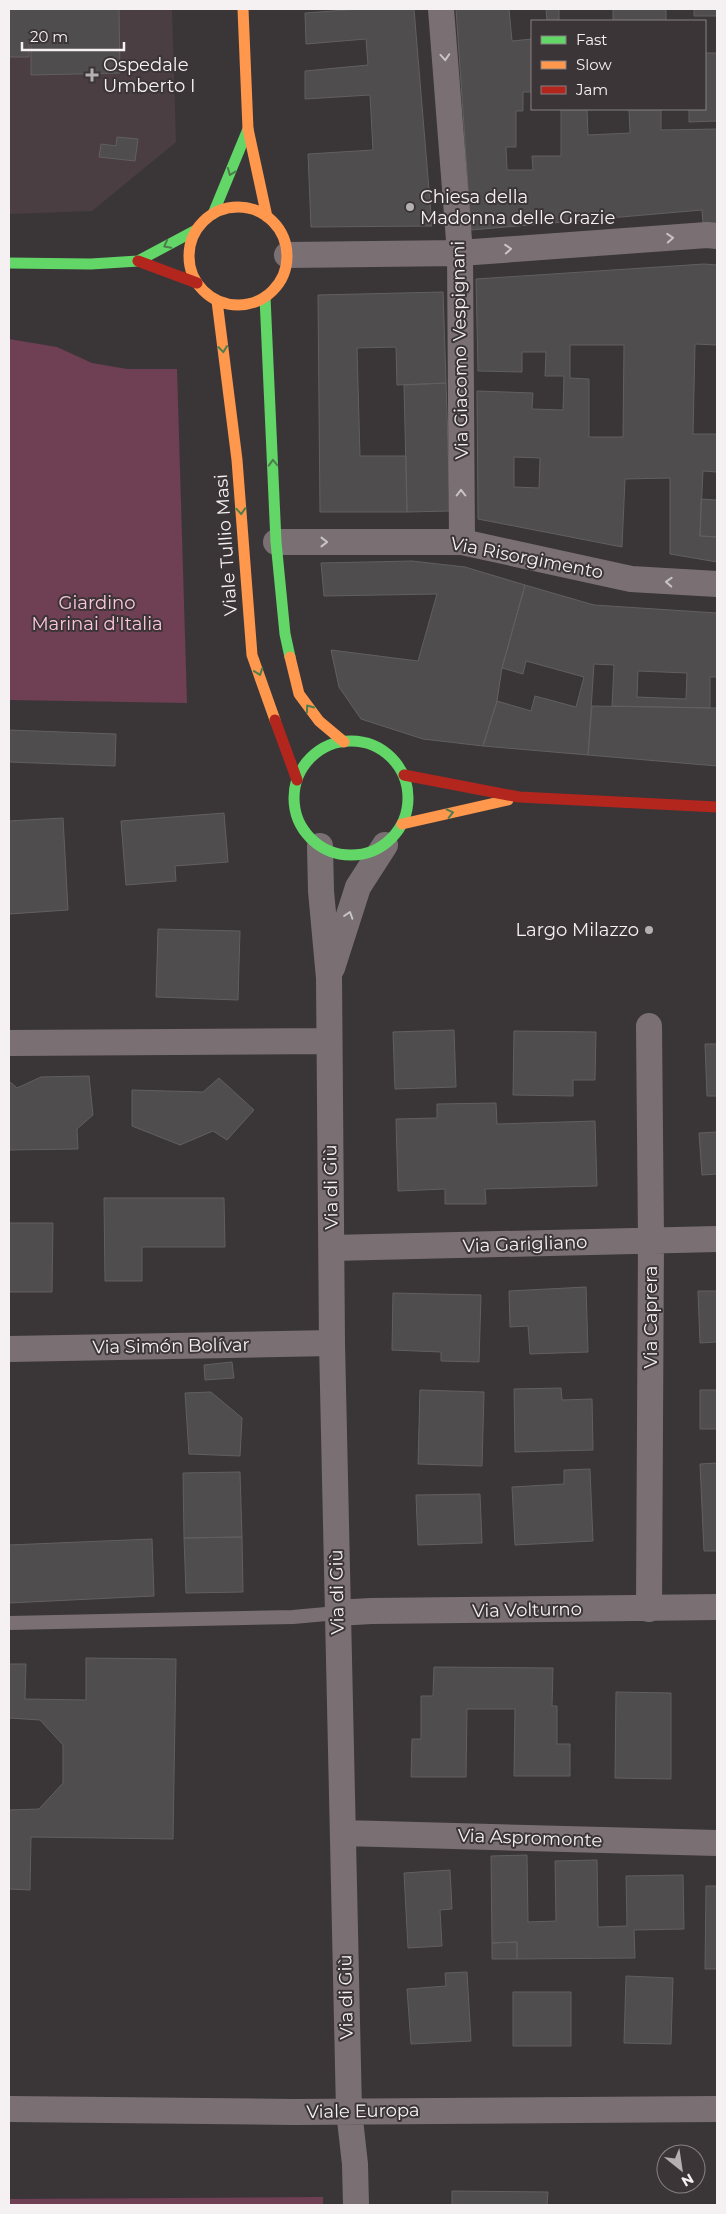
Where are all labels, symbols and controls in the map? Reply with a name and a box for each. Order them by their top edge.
scale bar [22,20,125,52]
legend [531,20,706,110]
text: 20 m [30,27,68,46]
text: Fast [576,30,607,49]
place label: Ospedale Umberto I [103,54,195,97]
one-way arrow [439,54,450,62]
text: Slow [576,55,612,74]
marker: Ospedale Umberto I [85,68,99,82]
text: Jam [575,80,608,99]
one-way arrow [227,167,237,176]
place label: Chiesa della Madonna delle Grazie [420,186,615,229]
marker: Chiesa della Madonna delle Grazie [404,201,416,213]
one-way arrow [667,232,675,243]
one-way arrow [163,239,172,249]
street label: Via Giacomo Vespignani [447,241,473,459]
one-way arrow [505,244,513,255]
one-way arrow [218,345,228,354]
one-way arrow [267,459,278,467]
street label: Viale Tullio Masi [210,473,242,617]
one-way arrow [456,489,466,496]
one-way arrow [236,507,247,515]
street label: Via Risorgimento [449,532,605,584]
one-way arrow [321,537,329,547]
one-way arrow [664,576,672,587]
park label: Giardino Marinai d'Italia [31,592,163,635]
one-way arrow [253,667,263,676]
one-way arrow [307,705,315,714]
one-way arrow [445,808,454,819]
one-way arrow [344,911,354,920]
place label: Largo Milazzo [515,919,639,941]
marker: Largo Milazzo [643,924,655,936]
street label: Via di Giù [319,1144,343,1230]
street label: Via Garigliano [462,1231,588,1257]
street label: Via Caprera [640,1266,662,1368]
street label: Via Simón Bolívar [92,1334,250,1358]
street label: Via di Giù [325,1549,349,1635]
street label: Via Volturno [472,1598,582,1622]
street label: Via Aspromonte [457,1824,603,1852]
street label: Via di Giù [334,1954,358,2040]
street label: Viale Europa [306,2099,420,2123]
north arrow [656,2144,706,2194]
text: N [678,2170,697,2191]

